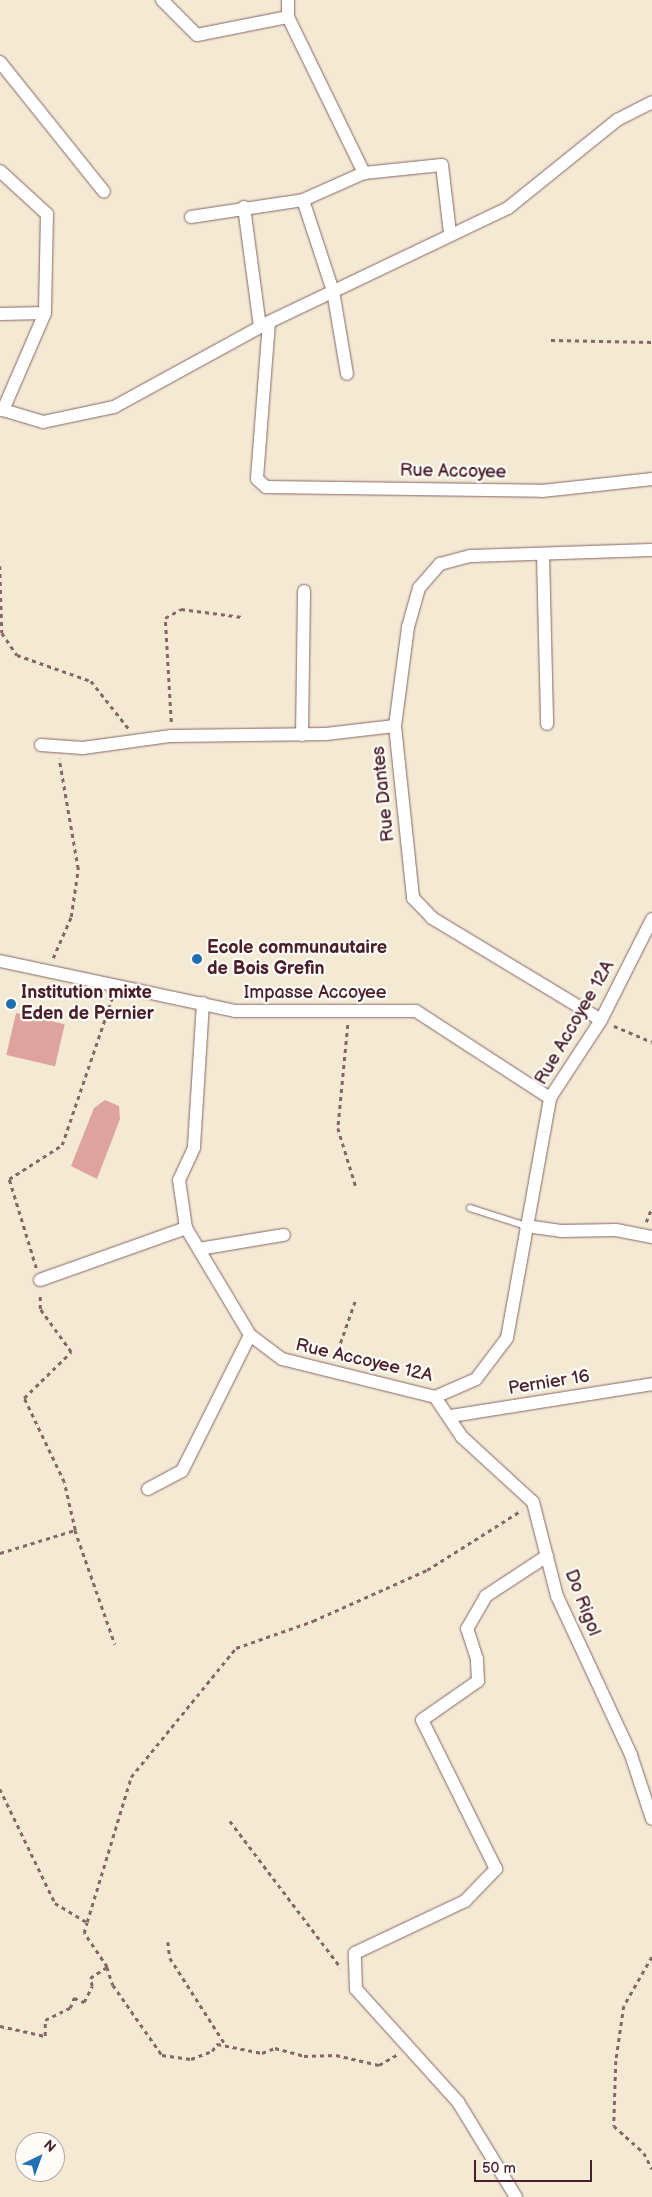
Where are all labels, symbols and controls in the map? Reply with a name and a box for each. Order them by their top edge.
street label: Rue Accoyee [400,460,506,484]
street label: Rue Dantes [368,745,400,843]
place label: Ecole communautaire de Bois Grefin [207,938,387,981]
marker: Ecole communautaire de Bois Grefin [191,953,203,965]
street label: Rue Accoyee 12A [531,957,619,1089]
street label: Impasse Accoyee [244,982,386,1004]
place label: Institution mixte Eden de Pernier [21,983,154,1026]
marker: Institution mixte Eden de Pernier [5,998,17,1010]
street label: Rue Accoyee 12A [293,1335,435,1387]
street label: Pernier 16 [507,1366,591,1400]
street label: Do Rigol [559,1567,605,1639]
north arrow [15,2132,65,2182]
text: N [40,2136,59,2156]
scale bar [477,2150,594,2182]
text: 50 m [482,2159,516,2178]

